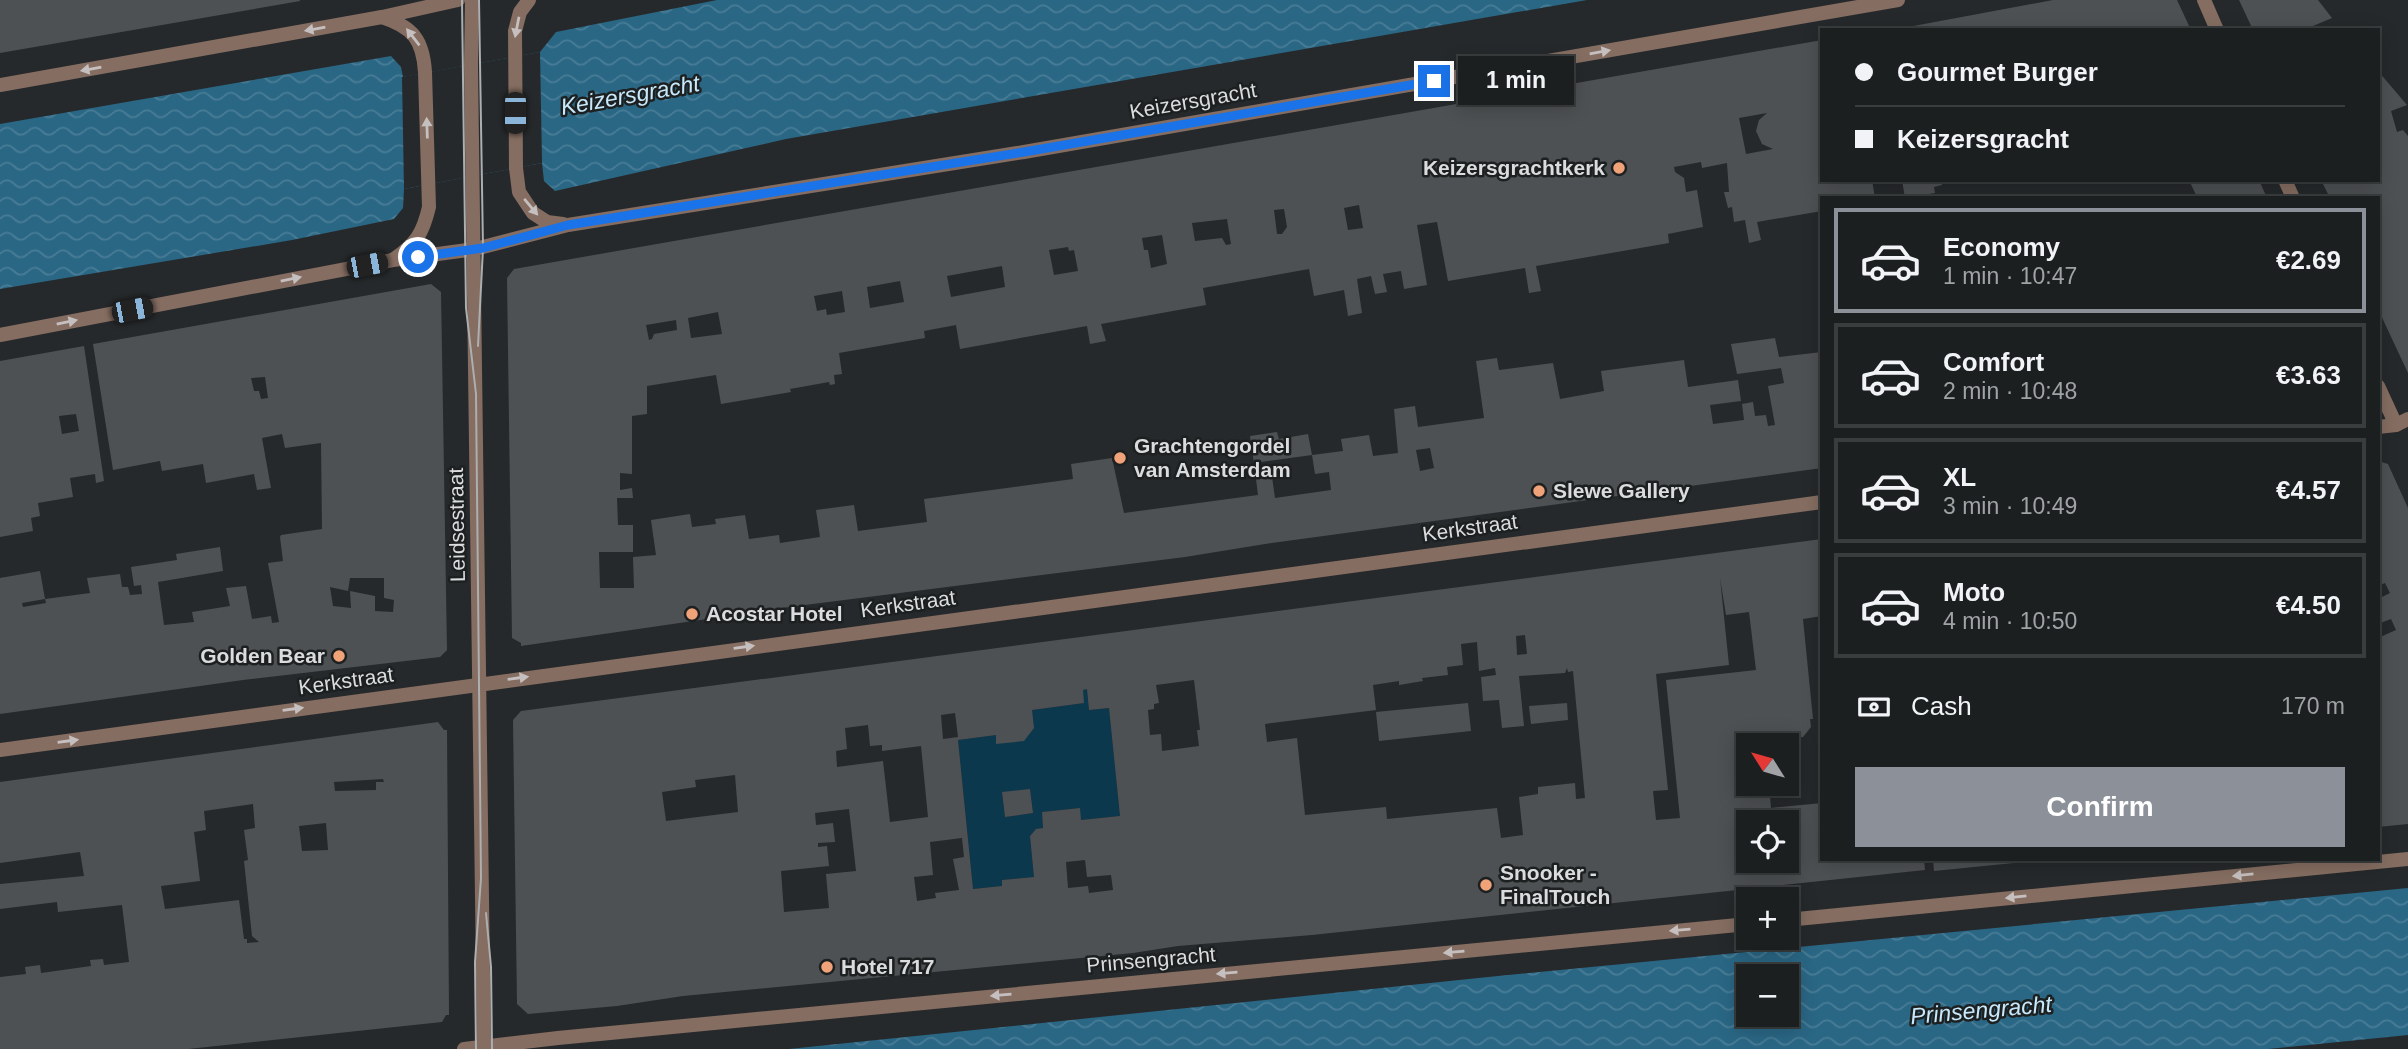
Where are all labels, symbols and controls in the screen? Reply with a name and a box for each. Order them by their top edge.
one-way arrow [511,16,522,38]
one-way arrow [304,24,326,35]
one-way arrow [406,29,421,47]
one-way arrow [1589,46,1611,57]
callout: 1 min [1458,56,1574,106]
text: Gourmet Burger [1897,57,2098,87]
one-way arrow [80,64,102,75]
route end [1418,65,1450,97]
text: 1 min [1486,67,1546,93]
water label: Keizersgracht [558,70,703,120]
street label: Keizersgracht [1128,78,1258,123]
car [505,92,526,134]
one-way arrow [422,117,433,139]
text: Keizersgracht [1897,124,2069,154]
place label: Keizersgrachtkerk [1423,156,1605,179]
marker: Keizersgrachtkerk [1611,160,1627,176]
one-way arrow [523,199,538,216]
icon: car [1859,229,1922,292]
text: Economy [1943,232,2060,262]
route start [402,241,434,273]
text: €2.69 [2276,245,2341,275]
car [345,251,390,279]
text: 1 min · 10:47 [1943,263,2077,289]
one-way arrow [280,274,302,285]
car [110,296,155,324]
one-way arrow [56,316,78,327]
icon: car [1859,344,1922,407]
text: Comfort [1943,347,2044,377]
text: €3.63 [2276,360,2341,390]
text: 2 min · 10:48 [1943,378,2077,404]
place label: Grachtengordel van Amsterdam [1134,434,1291,481]
marker: Grachtengordel van Amsterdam [1112,450,1128,466]
icon: car [1859,459,1922,522]
text: XL [1943,462,1976,492]
street label: Leidsestraat [444,467,469,582]
text: €4.57 [2276,475,2341,505]
place label: Slewe Gallery [1553,479,1690,502]
marker: Slewe Gallery [1531,483,1547,499]
text: 3 min · 10:49 [1943,493,2077,519]
street label: Kerkstraat [1421,509,1519,546]
icon: car [1859,574,1922,637]
text: Moto [1943,577,2005,607]
street label: Kerkstraat [859,585,957,622]
text: €4.50 [2276,590,2341,620]
place label: Acostar Hotel [706,602,843,625]
marker: Acostar Hotel [684,606,700,622]
text: 4 min · 10:50 [1943,608,2077,634]
one-way arrow [733,642,755,653]
place label: Golden Bear [200,644,325,667]
marker: Golden Bear [331,648,347,664]
street label: Kerkstraat [297,662,395,699]
one-way arrow [507,672,529,683]
icon: cash [1855,688,1893,726]
text: Cash [1911,691,1972,721]
text: 170 m [2281,693,2345,719]
one-way arrow [282,704,304,715]
north arrow [1736,733,1799,796]
map controls [1736,733,1799,1027]
one-way arrow [57,735,79,746]
button: Confirm [1855,767,2345,847]
button: locate [1736,810,1799,873]
place label: Snooker - FinalTouch [1500,861,1610,908]
one-way arrow [2231,870,2253,881]
marker: Snooker - FinalTouch [1478,877,1494,893]
button: + [1736,887,1799,950]
one-way arrow [2005,892,2027,903]
one-way arrow [1669,925,1691,936]
street label: Prinsengracht [1085,942,1217,977]
one-way arrow [1443,947,1465,958]
place label: Hotel 717 [841,955,934,978]
marker: Hotel 717 [819,959,835,975]
button: − [1736,964,1799,1027]
one-way arrow [1216,968,1238,979]
one-way arrow [990,990,1012,1001]
water label: Prinsengracht [1909,991,2054,1029]

